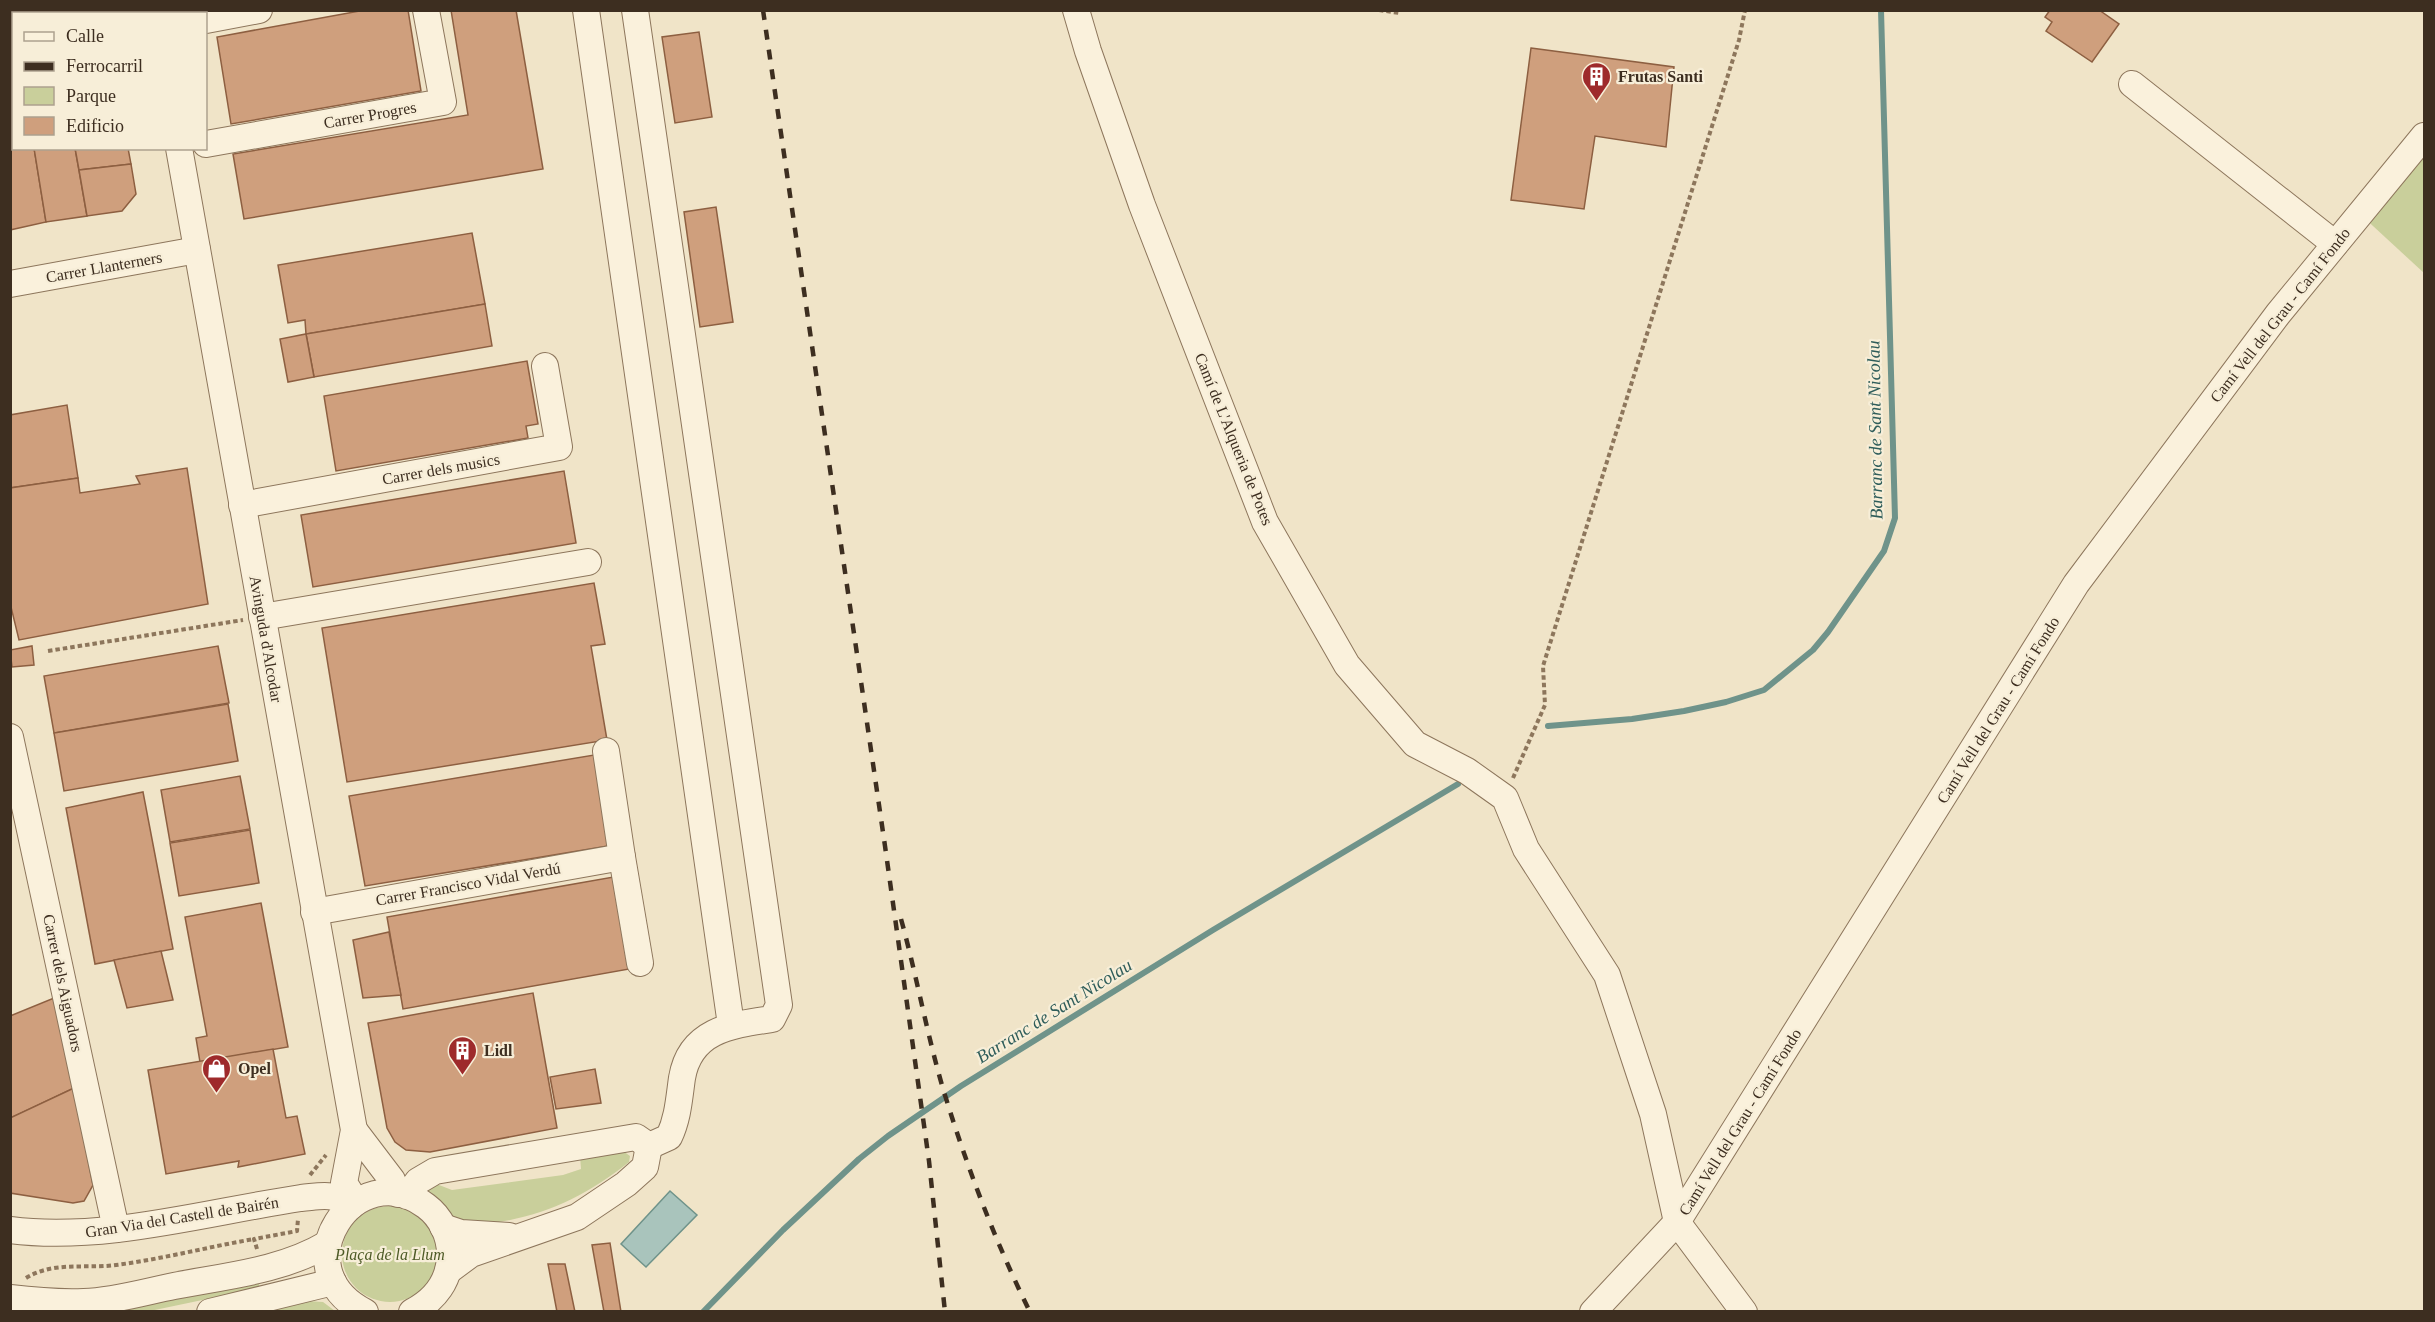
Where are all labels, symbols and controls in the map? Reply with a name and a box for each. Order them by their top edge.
legend [12,12,207,150]
text: Calle [66,26,104,46]
text: Ferrocarril [66,56,143,76]
building icon: Frutas Santi [1581,60,1613,102]
place label: Frutas Santi [1618,68,1703,85]
text: Parque [66,86,116,106]
street label: Carrer Progres [322,98,418,132]
text: Edificio [66,116,124,136]
street label: Camí Vell del Grau - Camí Fondo [2207,224,2353,406]
street label: Carrer Llanterners [45,248,163,286]
water label: Barranc de Sant Nicolau [1863,340,1887,520]
street label: Camí de L'Alqueria de Potes [1191,350,1276,528]
street label: Carrer dels musics [381,450,501,488]
street label: Avinguda d'Alcodar [246,574,286,705]
street label: Camí Vell del Grau - Camí Fondo [1933,614,2063,806]
street label: Carrer Francisco Vidal Verdú [374,859,562,909]
street label: Carrer dels Aiguadors [39,913,86,1054]
water label: Barranc de Sant Nicolau [973,955,1135,1067]
street label: Camí Vell del Grau - Camí Fondo [1675,1026,1805,1218]
building icon: Lidl [447,1034,479,1076]
place label: Lidl [484,1042,513,1059]
shop icon: Opel [201,1052,233,1094]
place label: Opel [238,1060,271,1078]
street label: Gran Via del Castell de Bairén [84,1193,280,1241]
park label: Plaça de la Llum [334,1246,445,1264]

